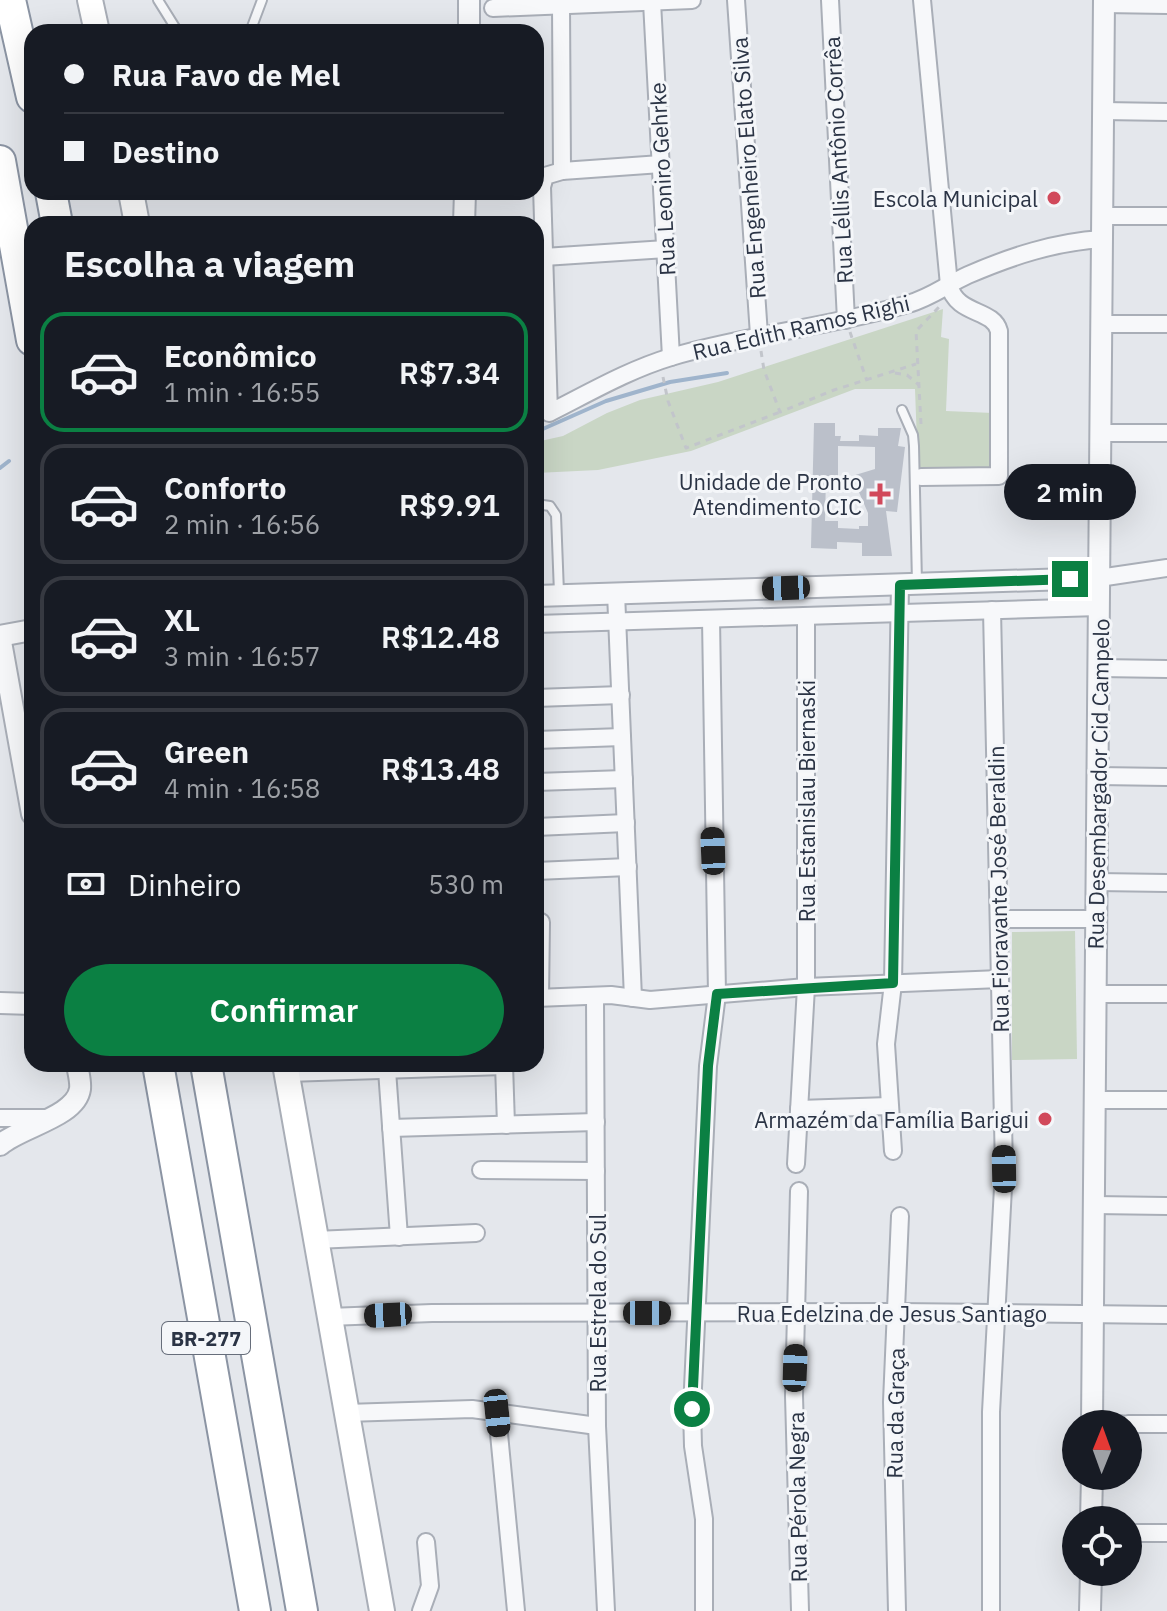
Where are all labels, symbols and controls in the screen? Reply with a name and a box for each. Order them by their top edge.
street label: Rua Léllis Antônio Corrêa [817,35,859,284]
street label: Rua Engenheiro Elato Silva [724,36,772,300]
text: Rua Favo de Mel [112,55,340,94]
street label: Rua Leoniro Gehrke [642,82,682,276]
text: Destino [112,132,220,171]
place label: Escola Municipal [873,184,1038,213]
marker: Escola Municipal [1045,189,1063,207]
text: Escolha a viagem [64,240,355,287]
street label: Rua Edith Ramos Righi [690,288,912,366]
icon: car [68,336,140,408]
text: Econômico [164,336,317,375]
text: R$7.34 [399,353,500,392]
text: 1 min · 16:55 [164,375,320,409]
callout: 2 min [1004,463,1136,519]
place label: Unidade de Pronto Atendimento CIC [679,467,862,521]
icon: car [68,468,140,540]
text: Conforto [164,468,287,507]
text: 2 min [1036,475,1104,509]
marker: Unidade de Pronto Atendimento CIC [869,483,891,505]
text: R$9.91 [399,485,500,524]
text: 2 min · 16:56 [164,507,320,541]
route end [1052,561,1088,597]
car [762,575,810,601]
icon: car [68,600,140,672]
text: XL [164,600,200,639]
text: R$12.48 [381,617,500,656]
street label: Rua Desembargador Cid Campelo [1081,618,1115,950]
text: 3 min · 16:57 [164,639,320,673]
street label: Rua Estanislau Biernaski [792,680,821,922]
icon: car [68,732,140,804]
text: Green [164,732,249,771]
street label: Rua Fioravante José Beraldin [981,745,1015,1033]
text: R$13.48 [381,749,500,788]
text: 4 min · 16:58 [164,771,320,805]
car [700,827,726,875]
icon: cash [64,862,108,906]
text: Dinheiro [128,865,241,904]
text: 530 m [428,867,504,901]
button: Confirmar [64,964,504,1056]
place label: Armazém da Família Barigui [754,1105,1029,1134]
marker: Armazém da Família Barigui [1036,1110,1054,1128]
car [992,1145,1016,1193]
street label: Rua Estrela do Sul [583,1213,612,1393]
street label: Rua Edelzina de Jesus Santiago [737,1299,1047,1328]
car [623,1301,671,1325]
car [363,1302,413,1328]
road number: BR-277 [162,1322,250,1354]
car [782,1344,808,1392]
street label: Rua da Graça [879,1347,911,1479]
car [483,1388,511,1438]
route start [674,1391,710,1427]
north arrow [1062,1410,1142,1490]
map controls [1062,1410,1142,1586]
street label: Rua Pérola Negra [781,1411,813,1583]
button: locate [1062,1506,1142,1586]

